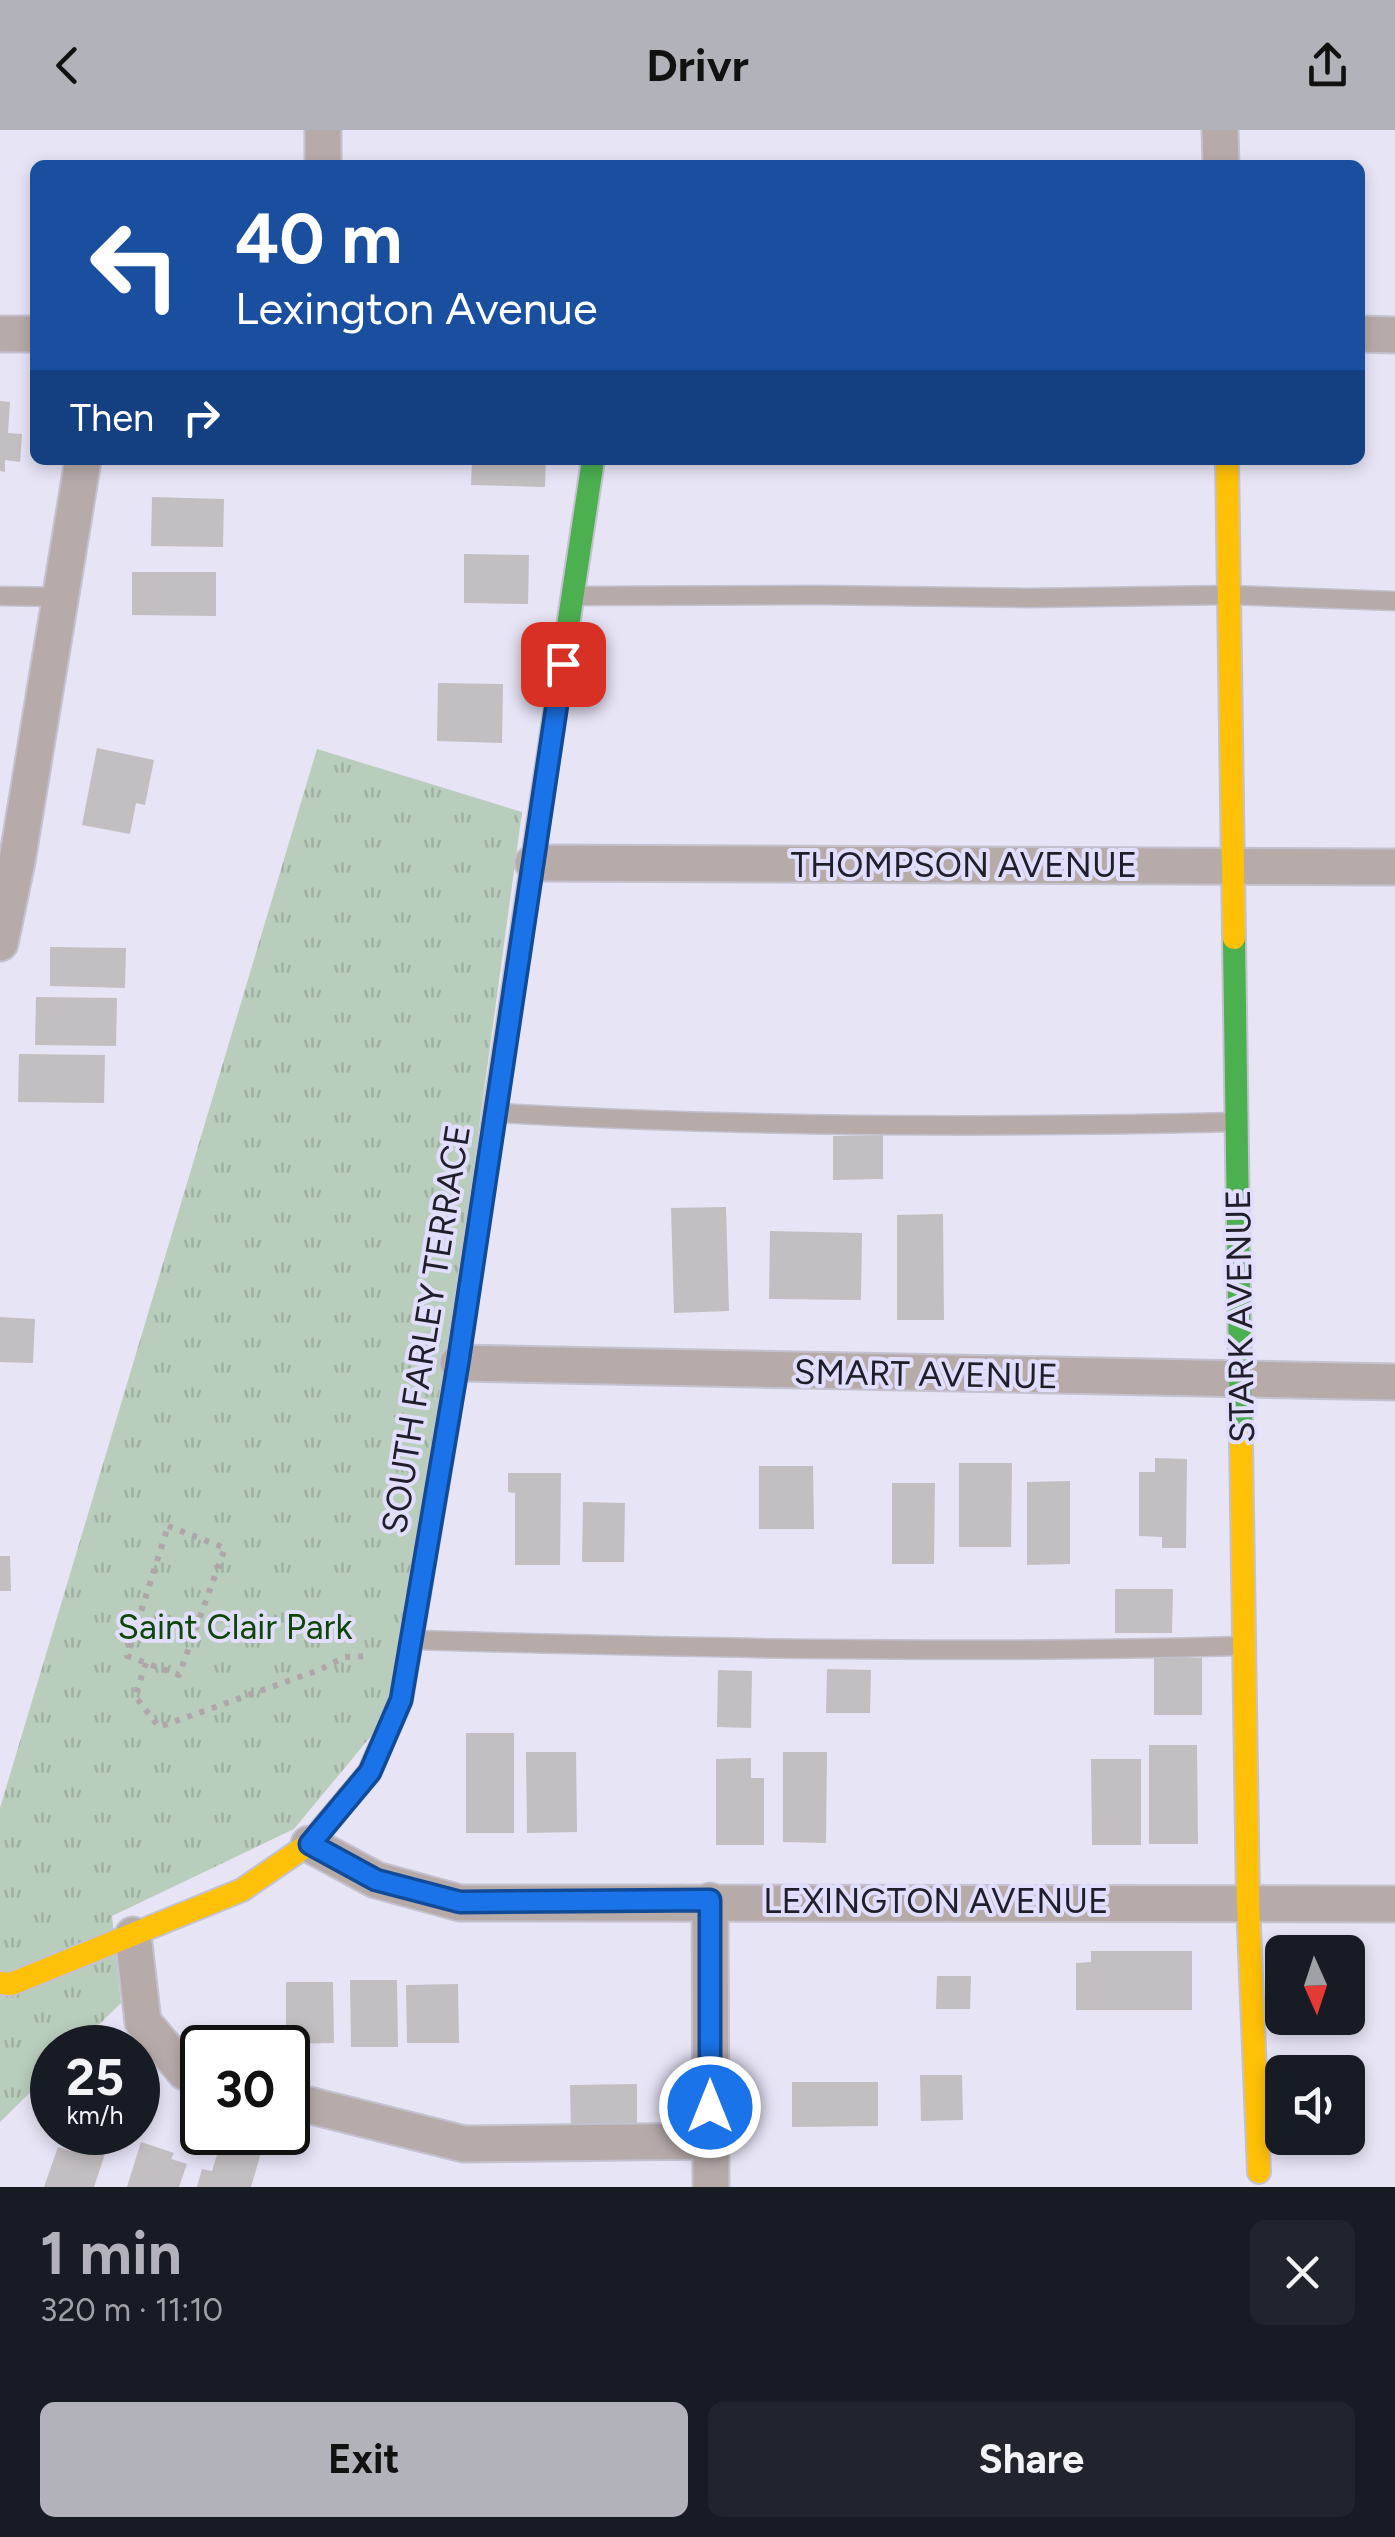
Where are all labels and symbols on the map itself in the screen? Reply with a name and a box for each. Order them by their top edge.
pin [521,622,606,707]
street label: THOMPSON AVENUE [791,844,1137,886]
street label: SOUTH FARLEY TERRACE [373,1122,479,1536]
street label: STARK AVENUE [1217,1189,1263,1443]
street label: SMART AVENUE [794,1351,1058,1397]
park label: Saint Clair Park [118,1606,352,1648]
street label: LEXINGTON AVENUE [763,1880,1109,1922]
north arrow [1265,1935,1365,2035]
speed limit sign: 30 [180,2025,310,2155]
position arrow [658,2055,762,2159]

